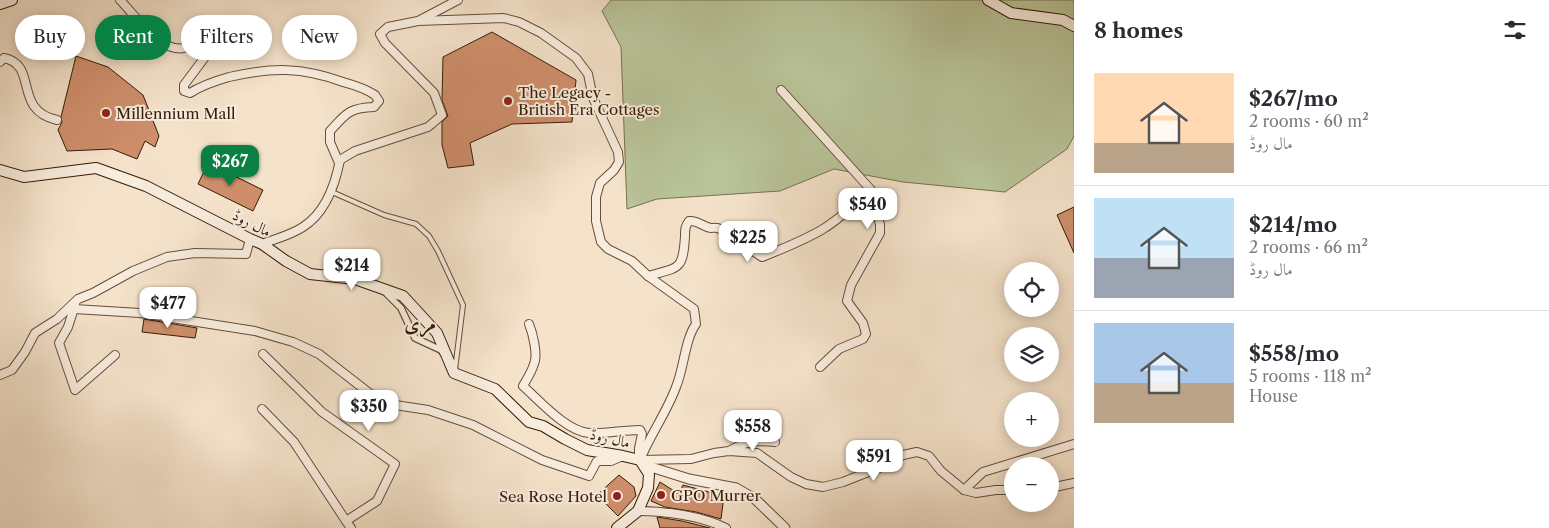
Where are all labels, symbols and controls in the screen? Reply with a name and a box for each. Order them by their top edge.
chip: Buy [15,15,85,60]
chip: Rent [95,15,171,60]
chip: Filters [181,15,272,60]
chip: New [282,15,357,60]
icon: filters [1501,16,1529,44]
text: 8 homes [1094,18,1183,43]
place label: The Legacy - British Era Cottages [518,83,659,119]
text: $267/mo [1249,86,1338,111]
icon: home [1134,93,1194,153]
marker: The Legacy - British Era Cottages [502,95,514,107]
place label: Millennium Mall [116,104,236,123]
marker: Millennium Mall [100,107,112,119]
text: 2 rooms · 60 m² [1249,111,1369,131]
text: مال روڈ [1249,133,1293,153]
pin: $267 [200,144,260,187]
text: $267 [212,151,248,171]
pin: $540 [838,188,898,230]
text: $540 [849,194,887,214]
street label: مال روڈ [229,205,275,241]
text: $214/mo [1249,212,1337,237]
icon: home [1134,218,1194,278]
pin: $225 [718,220,778,263]
text: $225 [730,227,766,247]
text: 2 rooms · 66 m² [1249,237,1368,257]
pin: $214 [322,248,382,291]
text: $214 [334,255,370,275]
text: مال روڈ [1249,259,1293,279]
map controls [1004,262,1059,512]
button: locate [1004,262,1059,317]
pin: $477 [138,286,198,329]
text: $477 [150,293,186,313]
district label: مری [404,311,436,338]
button: layers [1004,327,1059,382]
text: $558/mo [1249,341,1339,366]
icon: home [1134,343,1194,403]
text: 5 rooms · 118 m² [1249,366,1372,386]
text: House [1249,386,1298,406]
pin: $350 [339,390,399,432]
button: + [1004,392,1059,447]
text: $350 [350,396,388,416]
pin: $558 [723,410,783,452]
text: $558 [735,416,771,436]
street label: مال روڈ [588,424,632,452]
pin: $591 [844,440,904,482]
text: $591 [857,446,891,466]
button: − [1004,457,1059,512]
place label: GPO Murrer [671,486,761,505]
place label: Sea Rose Hotel [499,487,608,506]
marker: GPO Murrer [655,489,667,501]
marker: Sea Rose Hotel [611,490,623,502]

